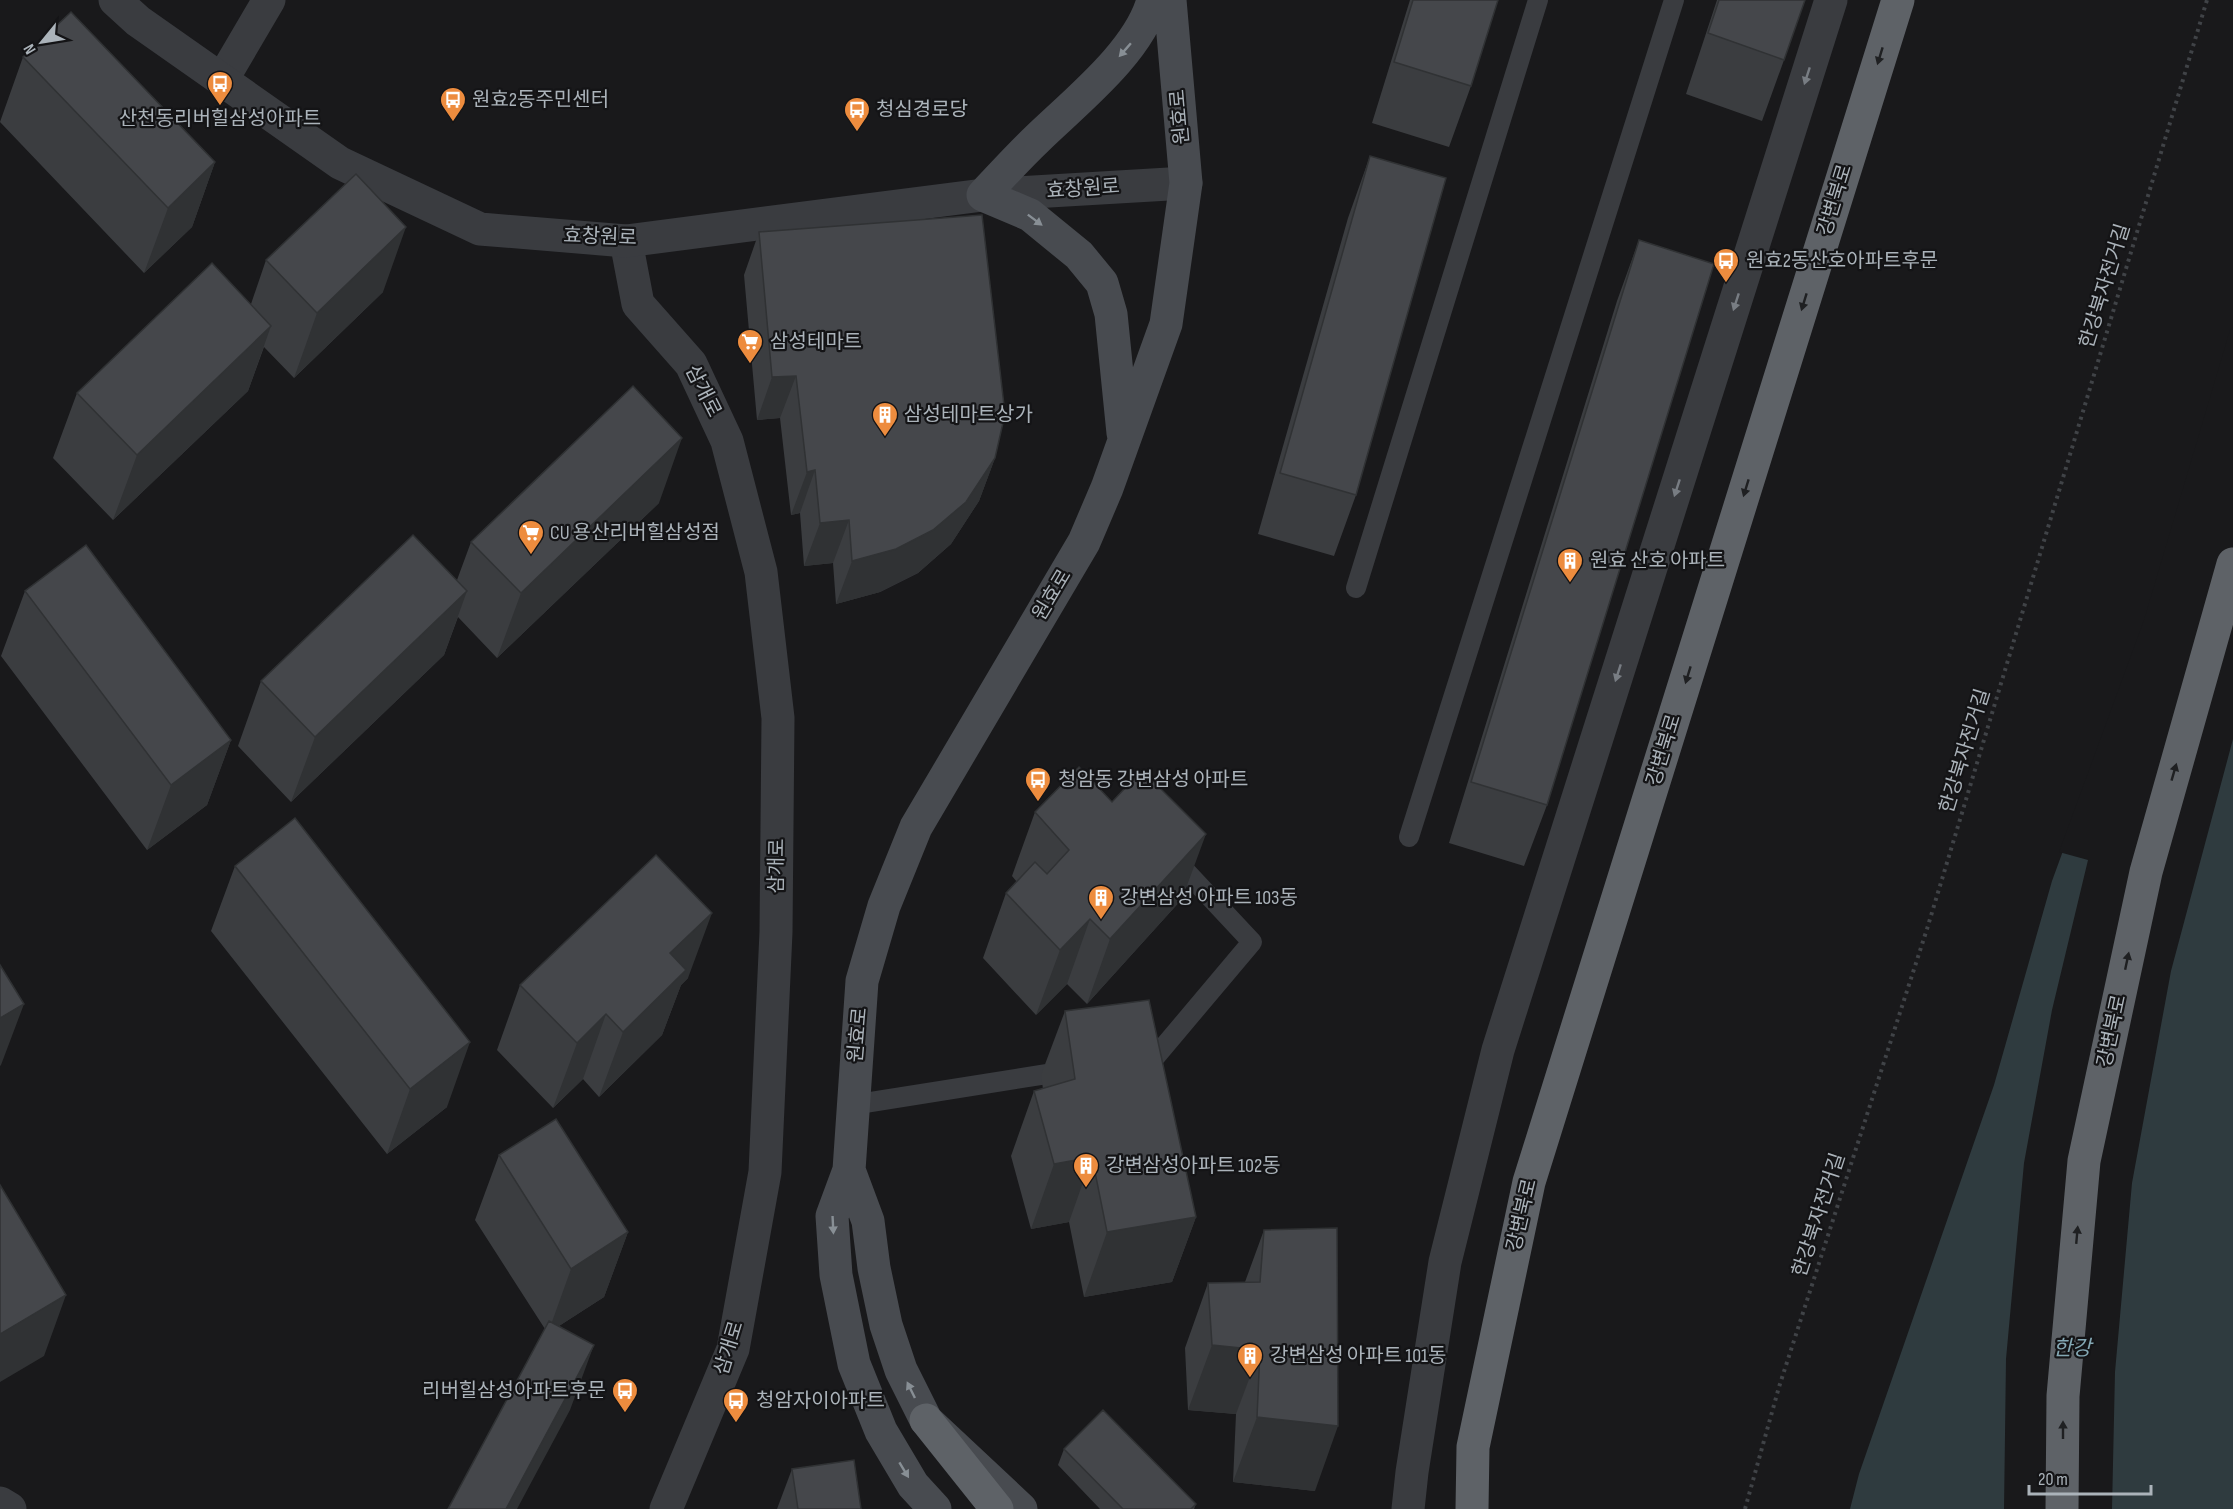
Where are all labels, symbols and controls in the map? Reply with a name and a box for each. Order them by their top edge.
north arrow [12,12,72,72]
text: N [20,40,41,57]
one-way arrow [1118,43,1132,58]
one-way arrow [1875,47,1884,65]
one-way arrow [1802,67,1811,85]
bus stop icon: 산천동리버힐삼성아파트 [205,69,235,107]
bus stop icon: 원효2동주민센터 [438,85,468,123]
place label: 원효2동주민센터 [472,88,609,112]
street label: 원효로 [1166,88,1194,146]
bus stop icon: 청심경로당 [842,95,872,133]
place label: 청심경로당 [876,98,968,122]
place label: 산천동리버힐삼성아파트 [119,107,321,131]
street label: 강변북로 [1813,161,1857,239]
street label: 효창원로 [1045,174,1121,204]
one-way arrow [1027,214,1043,226]
street label: 한강북자전거길 [2075,221,2135,351]
street label: 효창원로 [563,224,637,250]
bus stop icon: 원효2동산호아파트후문 [1711,246,1741,284]
place label: 원효2동산호아파트후문 [1746,249,1938,273]
one-way arrow [1730,293,1740,311]
one-way arrow [1798,293,1808,311]
supermarket icon: 삼성테마트 [735,327,765,365]
place label: 삼성테마트 [770,330,862,354]
street label: 삼개로 [680,361,726,421]
building icon: 삼성테마트상가 [870,400,900,438]
place label: 삼성테마트상가 [904,403,1033,427]
one-way arrow [1671,479,1681,497]
one-way arrow [1741,479,1750,497]
supermarket icon: CU 용산리버힐삼성점 [516,518,546,556]
place label: CU 용산리버힐삼성점 [550,521,720,545]
building icon: 원효 산호 아파트 [1555,546,1585,584]
place label: 원효 산호 아파트 [1590,549,1725,573]
street label: 원효로 [1027,565,1077,625]
one-way arrow [1612,664,1622,682]
one-way arrow [1683,666,1692,684]
street label: 한강북자전거길 [1935,686,1995,816]
street label: 강변북로 [1642,711,1686,789]
one-way arrow [2170,763,2180,781]
bus stop icon: 청암동 강변삼성 아파트 [1023,765,1053,803]
place label: 청암동 강변삼성 아파트 [1058,768,1248,792]
street label: 삼개로 [765,838,789,894]
building icon: 강변삼성 아파트 103동 [1086,883,1116,921]
place label: 강변삼성 아파트 103동 [1120,886,1298,910]
one-way arrow [2123,951,2132,970]
street label: 강변북로 [2093,993,2131,1069]
street label: 원효로 [844,1006,872,1064]
street label: 한강북자전거길 [1788,1150,1850,1280]
building icon: 강변삼성아파트 102동 [1071,1151,1101,1189]
place label: 강변삼성아파트 102동 [1106,1154,1281,1178]
street label: 강변북로 [1502,1176,1542,1254]
one-way arrow [828,1216,837,1235]
one-way arrow [2072,1226,2082,1245]
street label: 삼개로 [709,1318,749,1378]
water label: 한강 [2053,1336,2094,1361]
building icon: 강변삼성 아파트 101동 [1235,1341,1265,1379]
place label: 강변삼성 아파트 101동 [1270,1344,1446,1368]
bus stop icon: 리버힐삼성아파트후문 [610,1376,640,1414]
place label: 리버힐삼성아파트후문 [422,1379,606,1403]
one-way arrow [906,1381,916,1398]
bus stop icon: 청암자이아파트 [721,1386,751,1424]
place label: 청암자이아파트 [756,1389,885,1413]
one-way arrow [2058,1420,2068,1439]
scale bar [2029,1458,2150,1496]
one-way arrow [898,1462,909,1478]
text: 20 m [2038,1469,2068,1490]

